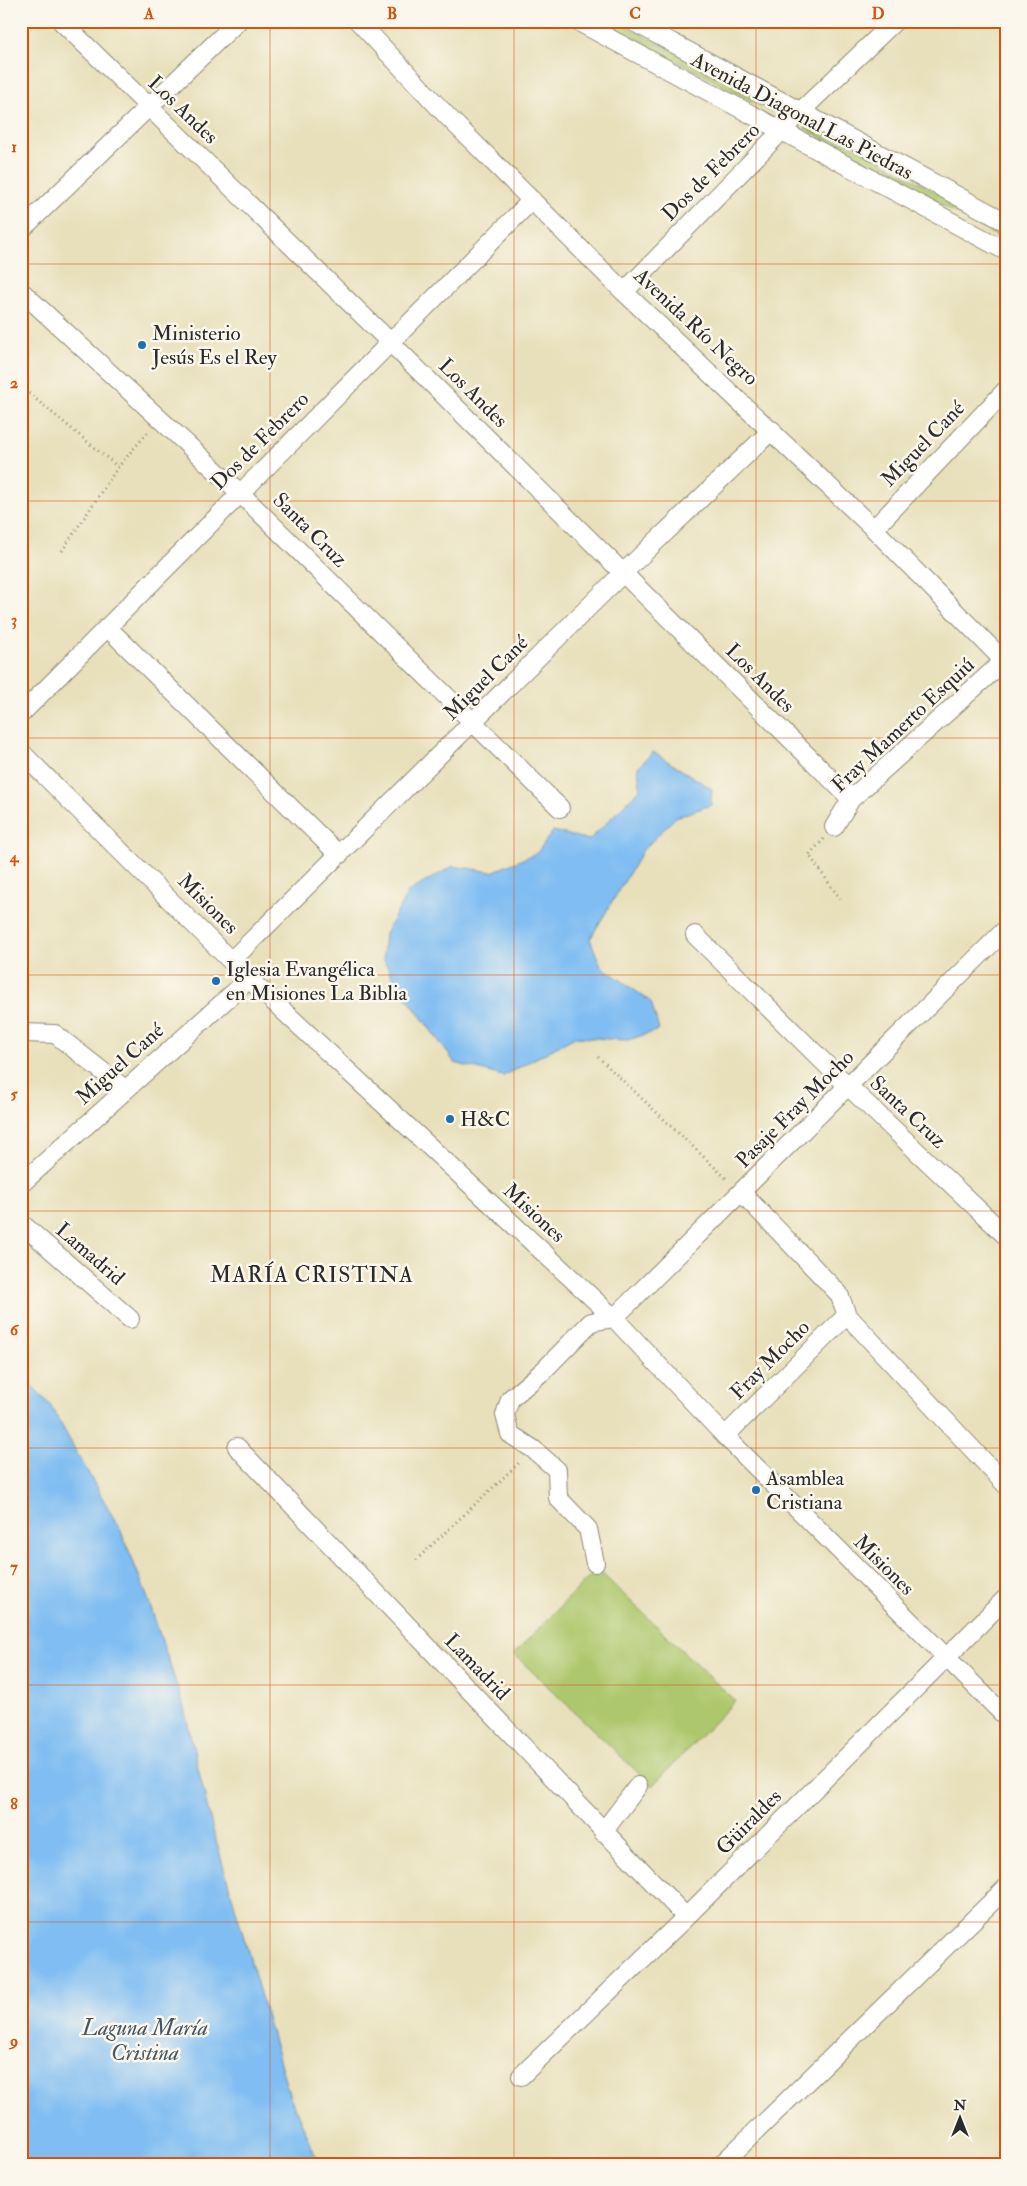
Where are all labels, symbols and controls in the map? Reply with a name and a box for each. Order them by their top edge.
text: A [143,4,155,24]
text: B [387,4,397,24]
text: C [629,4,641,24]
text: D [871,4,885,24]
street label: Avenida Diagonal Las Piedras [686,46,917,186]
street label: Los Andes [142,70,224,150]
street label: Dos de Febrero [656,117,766,227]
text: 1 [11,137,17,157]
street label: Avenida Río Negro [627,262,764,392]
place label: Ministerio Jesús Es el Rey [151,320,278,371]
marker: Ministerio Jesús Es el Rey [136,339,148,351]
street label: Los Andes [433,353,513,433]
text: 2 [10,373,18,393]
street label: Dos de Febrero [205,386,315,496]
street label: Miguel Cané [875,395,971,493]
street label: Santa Cruz [267,487,353,573]
text: 3 [11,610,17,630]
street label: Miguel Cané [438,630,534,726]
street label: Los Andes [720,638,800,718]
street label: Fray Mamerto Esquiú [826,652,980,798]
text: 4 [9,847,20,867]
street label: Misiones [172,868,244,940]
place label: Iglesia Evangélica en Misiones La Biblia [226,956,408,1007]
marker: Iglesia Evangélica en Misiones La Biblia [210,975,222,987]
street label: Miguel Cané [70,1017,170,1111]
street label: Pasaje Fray Mocho [730,1044,860,1174]
street label: Santa Cruz [864,1070,952,1154]
text: 5 [10,1084,18,1104]
place label: H&C [460,1106,510,1133]
marker: H&C [444,1113,456,1125]
street label: Misiones [497,1177,571,1249]
street label: Lamadrid [50,1217,131,1292]
district label: MARÍA CRISTINA [210,1261,414,1289]
street label: Fray Mocho [724,1314,816,1406]
text: 6 [10,1320,20,1340]
place label: Asamblea Cristiana [765,1465,845,1516]
marker: Asamblea Cristiana [750,1484,762,1496]
street label: Misiones [848,1529,920,1601]
text: 7 [10,1557,18,1577]
street label: Lamadrid [439,1628,516,1707]
street label: Güiraldes [710,1783,788,1861]
text: 8 [10,1794,18,1814]
water label: Laguna María Cristina [81,2014,208,2067]
text: 9 [8,2031,18,2051]
north arrow [934,2094,984,2144]
text: N [953,2097,967,2114]

